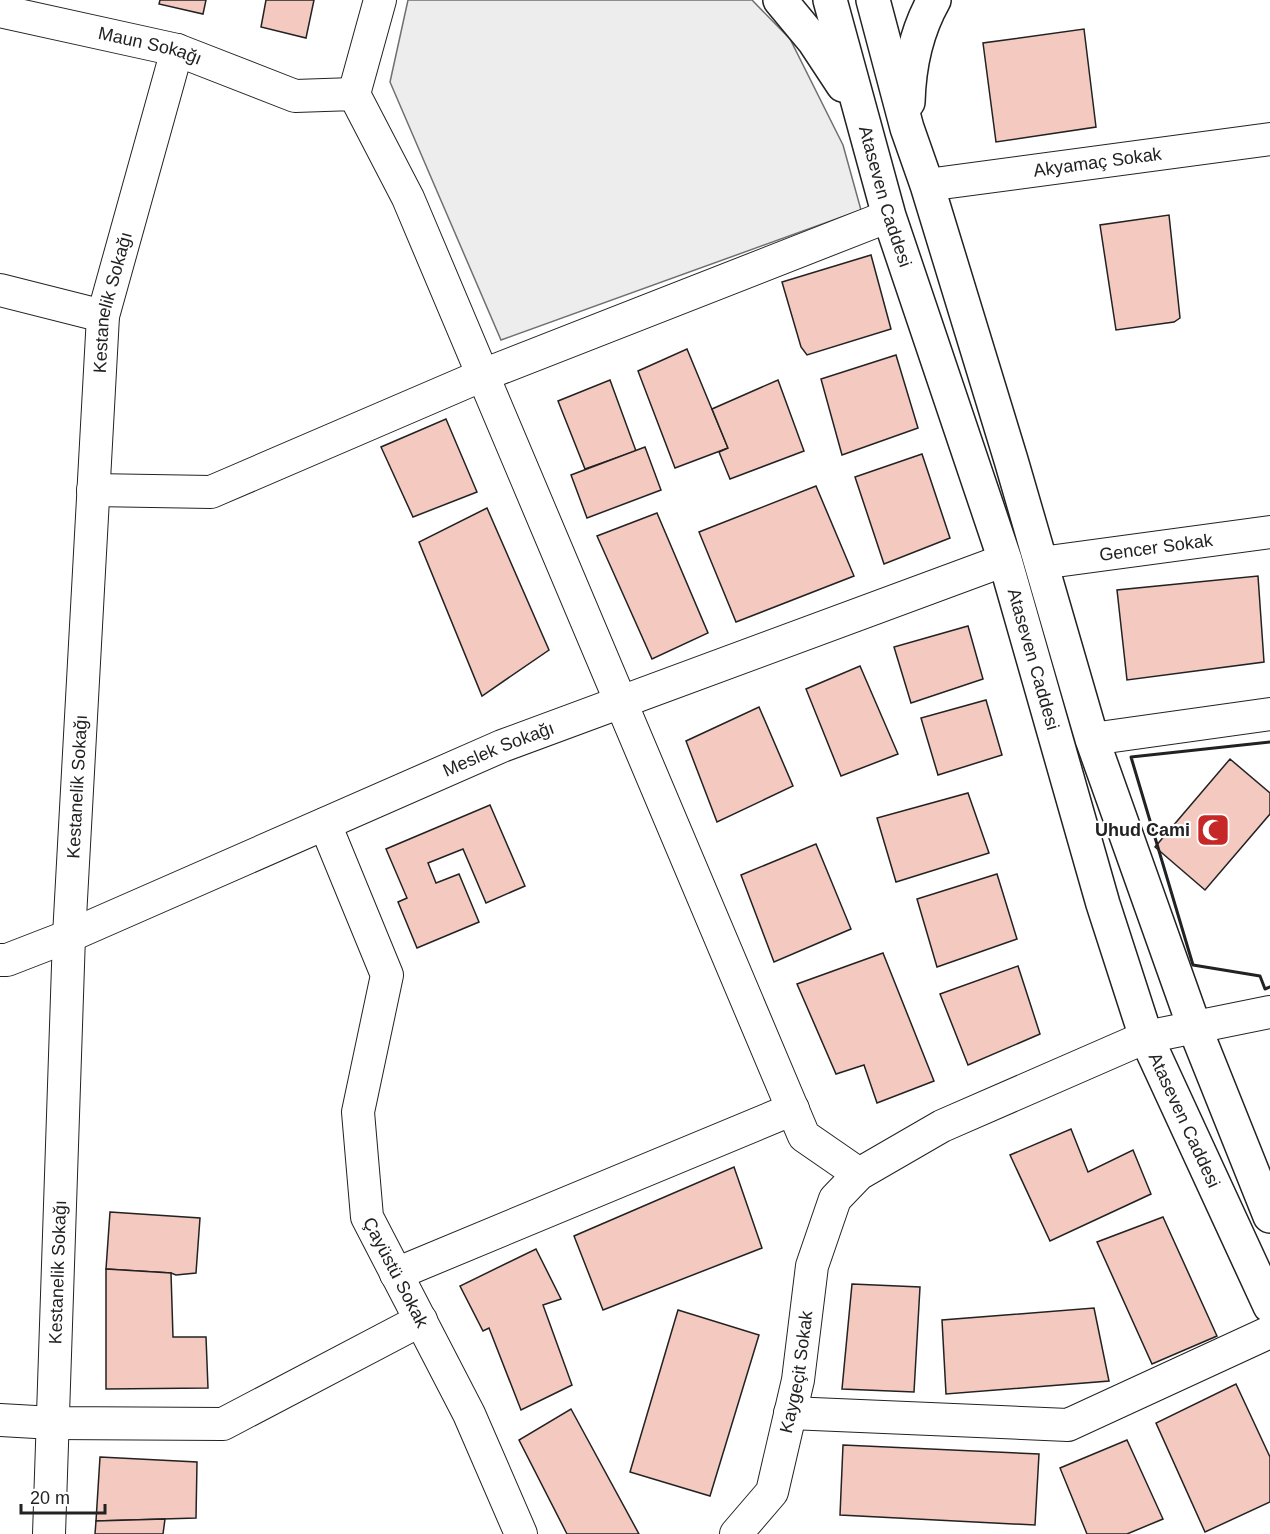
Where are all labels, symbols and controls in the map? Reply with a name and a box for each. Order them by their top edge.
street label: Maun Sokağı [96,23,205,69]
street label: Ataseven Caddesi [855,124,915,270]
street label: Akyamaç Sokak [1032,144,1164,181]
street label: Kestanelik Sokağı [90,230,136,374]
street label: Gencer Sokak [1098,530,1215,565]
street label: Ataseven Caddesi [1004,586,1063,732]
street label: Kestanelik Sokağı [63,714,91,859]
street label: Meslek Sokağı [440,718,557,781]
mosque icon: Uhud Cami [1195,812,1231,848]
place label: Uhud Cami [1095,820,1190,840]
street label: Ataseven Caddesi [1145,1050,1224,1191]
street label: Kestanelik Sokağı [45,1200,70,1345]
street label: Çayüstü Sokak [359,1214,433,1332]
street label: Kaygeçit Sokak [776,1309,817,1435]
scale bar [21,1477,105,1515]
text: 20 m [30,1488,70,1508]

